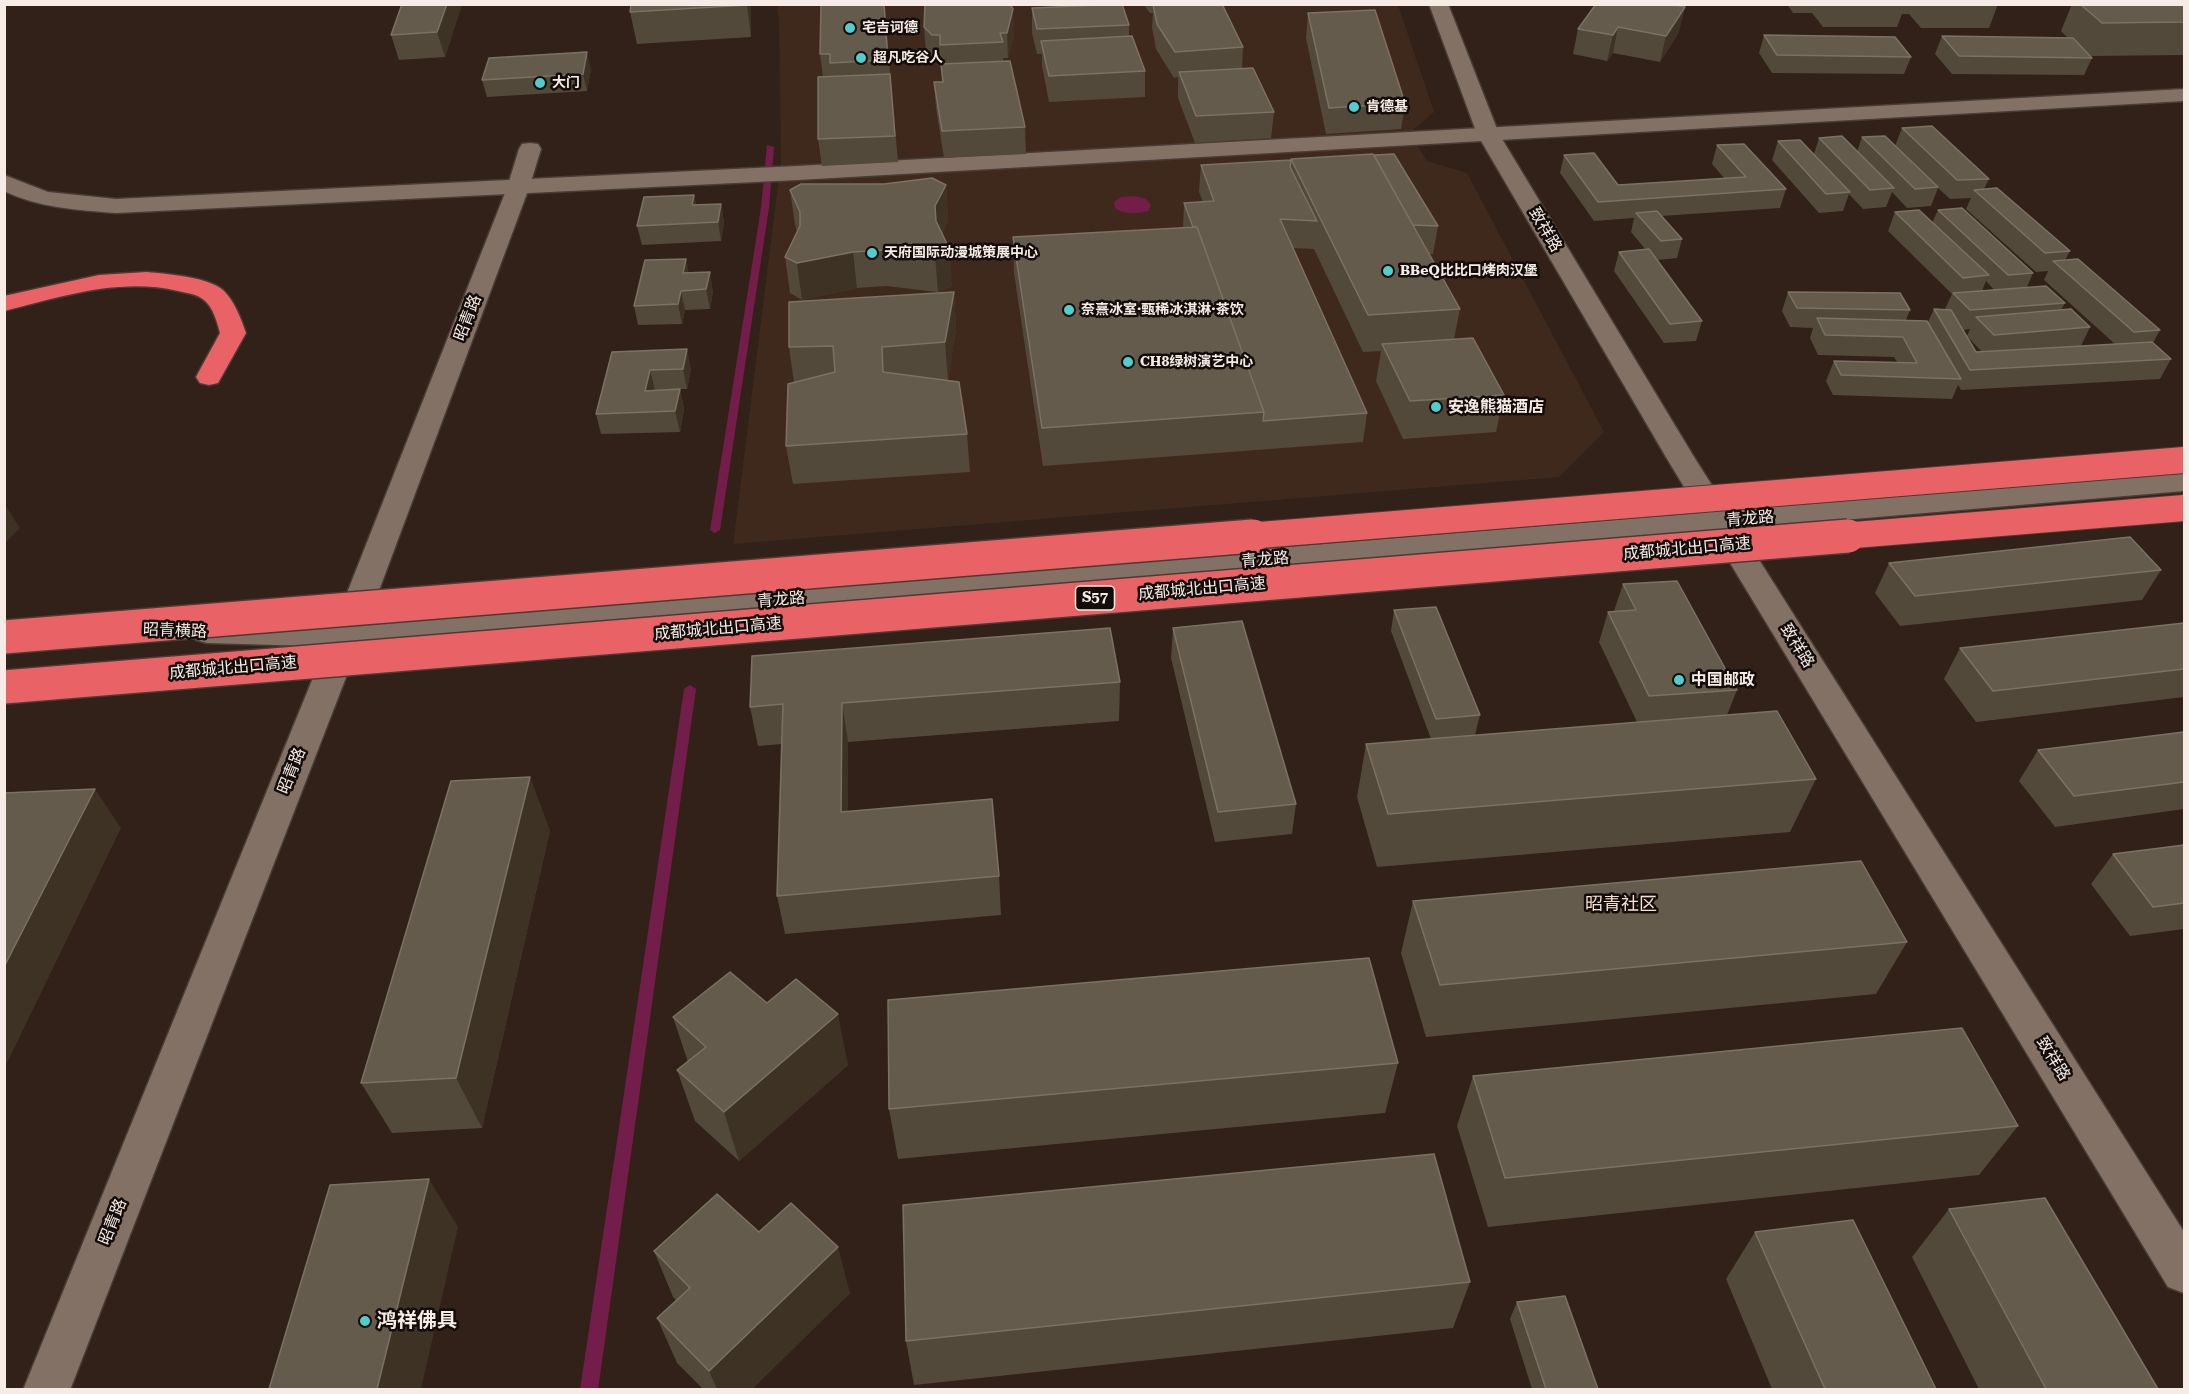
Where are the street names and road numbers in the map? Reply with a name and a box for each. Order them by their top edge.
street label: 致祥路 [1524,204,1566,256]
street label: 昭青路 [450,292,486,344]
street label: 青龙路 [1725,507,1775,531]
street label: 成都城北出口高速 [1622,534,1752,564]
street label: 青龙路 [1240,548,1290,572]
street label: 成都城北出口高速 [1137,574,1267,604]
road number: S57 [1076,586,1114,610]
street label: 青龙路 [756,588,806,612]
street label: 成都城北出口高速 [653,614,783,644]
street label: 昭青横路 [143,620,207,642]
street label: 致祥路 [1776,621,1818,671]
street label: 成都城北出口高速 [168,653,298,683]
street label: 昭青路 [274,745,310,797]
street label: 致祥路 [2032,1034,2074,1084]
street label: 昭青路 [95,1196,131,1248]

